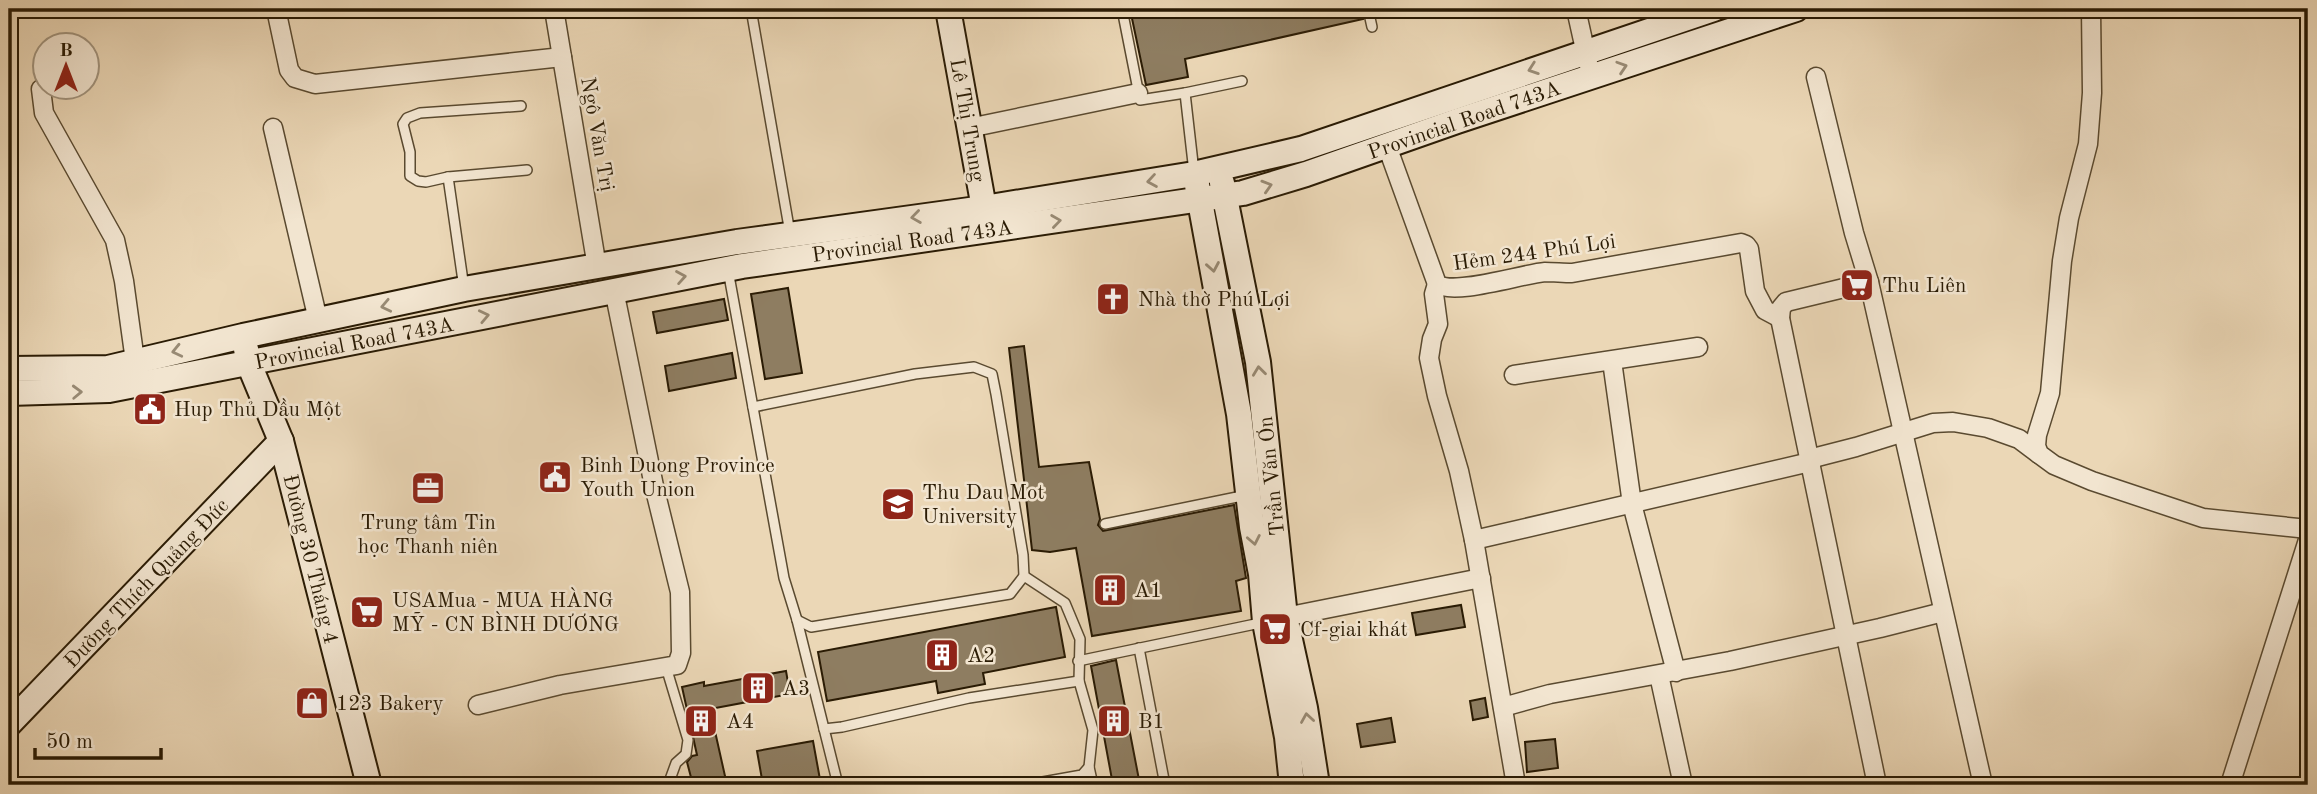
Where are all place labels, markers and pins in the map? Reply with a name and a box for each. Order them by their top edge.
supermarket icon: Thu Liên [1838,266,1876,304]
place label: Thu Liên [1882,276,1966,297]
church icon: Nhà thờ Phú Lợi [1094,280,1132,318]
place label: Nhà thờ Phú Lợi [1138,290,1290,311]
public building icon: Hup Thủ Dầu Một [131,390,169,428]
place label: Hup Thủ Dầu Một [174,398,341,421]
place label: Binh Duong Province Youth Union [580,456,775,501]
public building icon: Binh Duong Province Youth Union [536,458,574,496]
office icon: Trung tâm Tin học Thanh niên [409,469,447,507]
place label: Thu Dau Mot University [922,483,1045,528]
school or university icon: Thu Dau Mot University [879,485,917,523]
place label: Trung tâm Tin học Thanh niên [358,513,498,558]
building icon: A1 [1091,571,1129,609]
place label: A1 [1134,581,1162,602]
place label: USAMua - MUA HÀNG MỸ - CN BÌNH DƯƠNG [392,587,619,636]
supermarket icon: USAMua - MUA HÀNG MỸ - CN BÌNH DƯƠNG [348,593,386,631]
supermarket icon: Cf-giai khát [1256,610,1294,648]
place label: Cf-giai khát [1300,620,1408,641]
building icon: A2 [923,636,961,674]
place label: A2 [967,646,995,667]
building icon: A3 [739,669,777,707]
place label: A3 [782,679,810,700]
shop icon: 123 Bakery [293,684,331,722]
place label: 123 Bakery [336,694,444,715]
building icon: A4 [682,702,720,740]
building icon: B1 [1095,702,1133,740]
place label: A4 [726,712,754,733]
place label: B1 [1138,712,1165,733]

